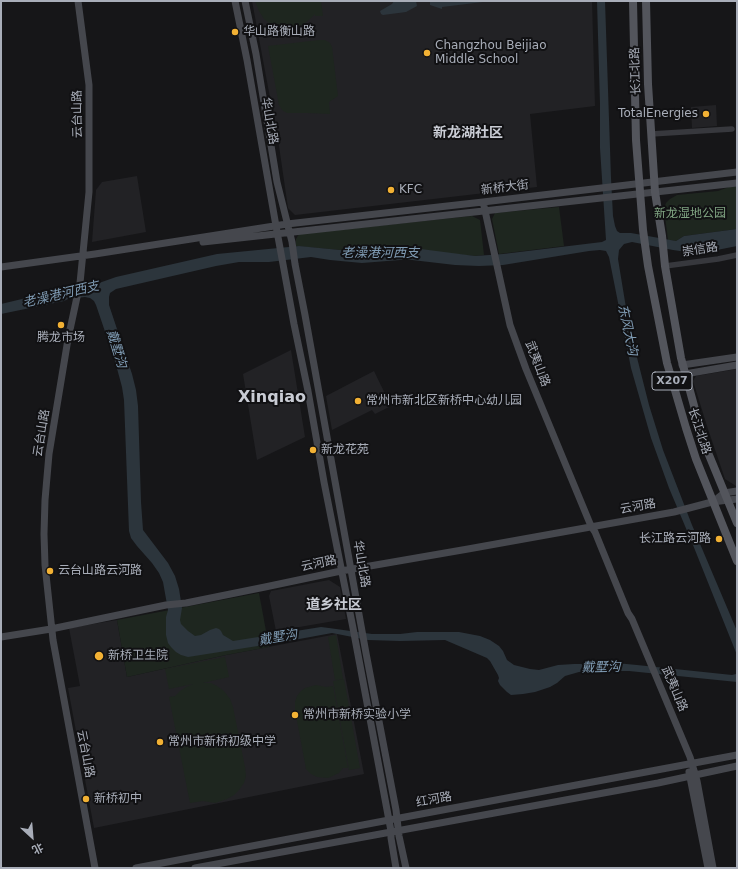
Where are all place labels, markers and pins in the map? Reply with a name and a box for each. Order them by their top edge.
place label: 华山路衡山路 [243,25,315,39]
marker: 华山路衡山路 [230,27,240,37]
place label: Changzhou Beijiao Middle School [435,39,547,67]
marker: Changzhou Beijiao Middle School [422,48,432,58]
place label: TotalEnergies [618,107,698,121]
marker: TotalEnergies [701,109,711,119]
place label: KFC [399,183,422,197]
marker: KFC [386,185,396,195]
marker: 腾龙市场 [56,320,66,330]
place label: 腾龙市场 [37,331,85,345]
place label: 常州市新北区新桥中心幼儿园 [366,394,522,408]
marker: 常州市新北区新桥中心幼儿园 [353,396,363,406]
place label: 新龙花苑 [321,443,369,457]
marker: 新龙花苑 [308,445,318,455]
place label: 长江路云河路 [639,532,711,546]
marker: 长江路云河路 [714,534,724,544]
place label: 云台山路云河路 [58,564,142,578]
marker: 云台山路云河路 [45,566,55,576]
place label: 新桥卫生院 [108,649,168,663]
marker: 新桥卫生院 [93,650,105,662]
place label: 常州市新桥实验小学 [303,708,411,722]
marker: 常州市新桥实验小学 [290,710,300,720]
place label: 常州市新桥初级中学 [168,735,276,749]
marker: 常州市新桥初级中学 [155,737,165,747]
place label: 新桥初中 [94,792,142,806]
marker: 新桥初中 [81,794,91,804]

